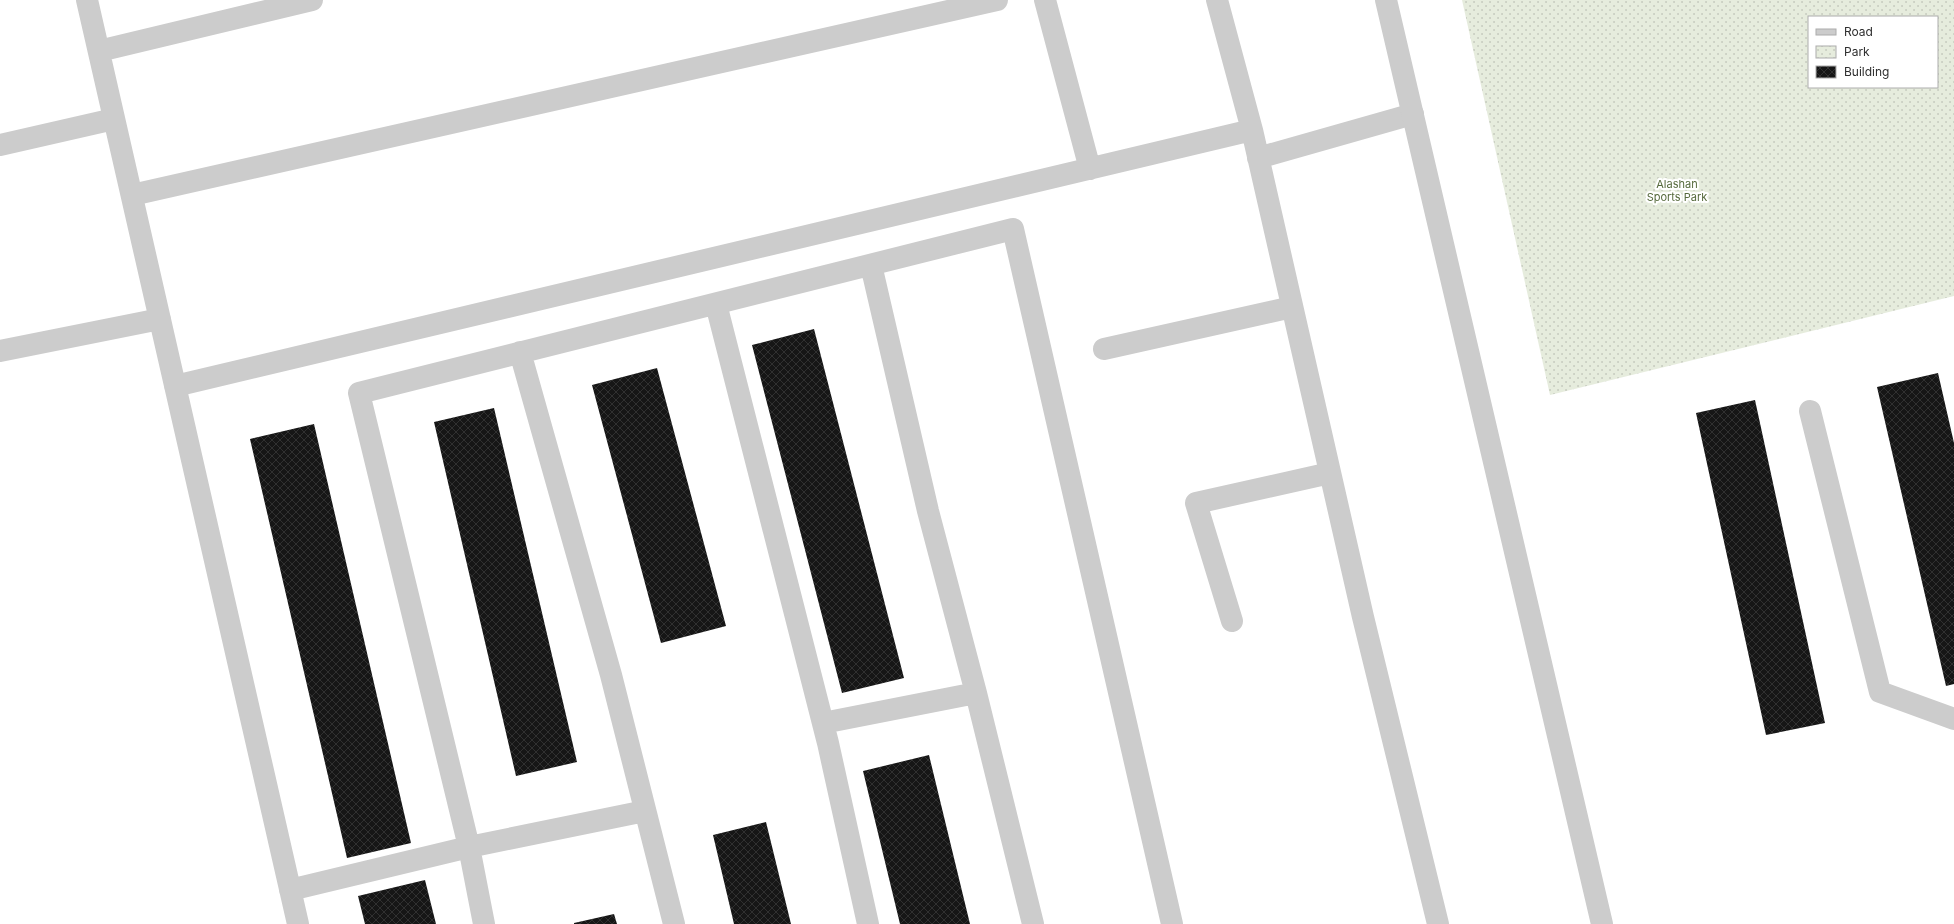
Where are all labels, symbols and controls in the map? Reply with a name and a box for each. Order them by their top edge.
legend [1808,16,1938,88]
text: Road [1844,24,1873,39]
text: Park [1844,44,1870,59]
text: Building [1844,64,1889,79]
park label: Alashan Sports Park [1647,177,1707,204]

